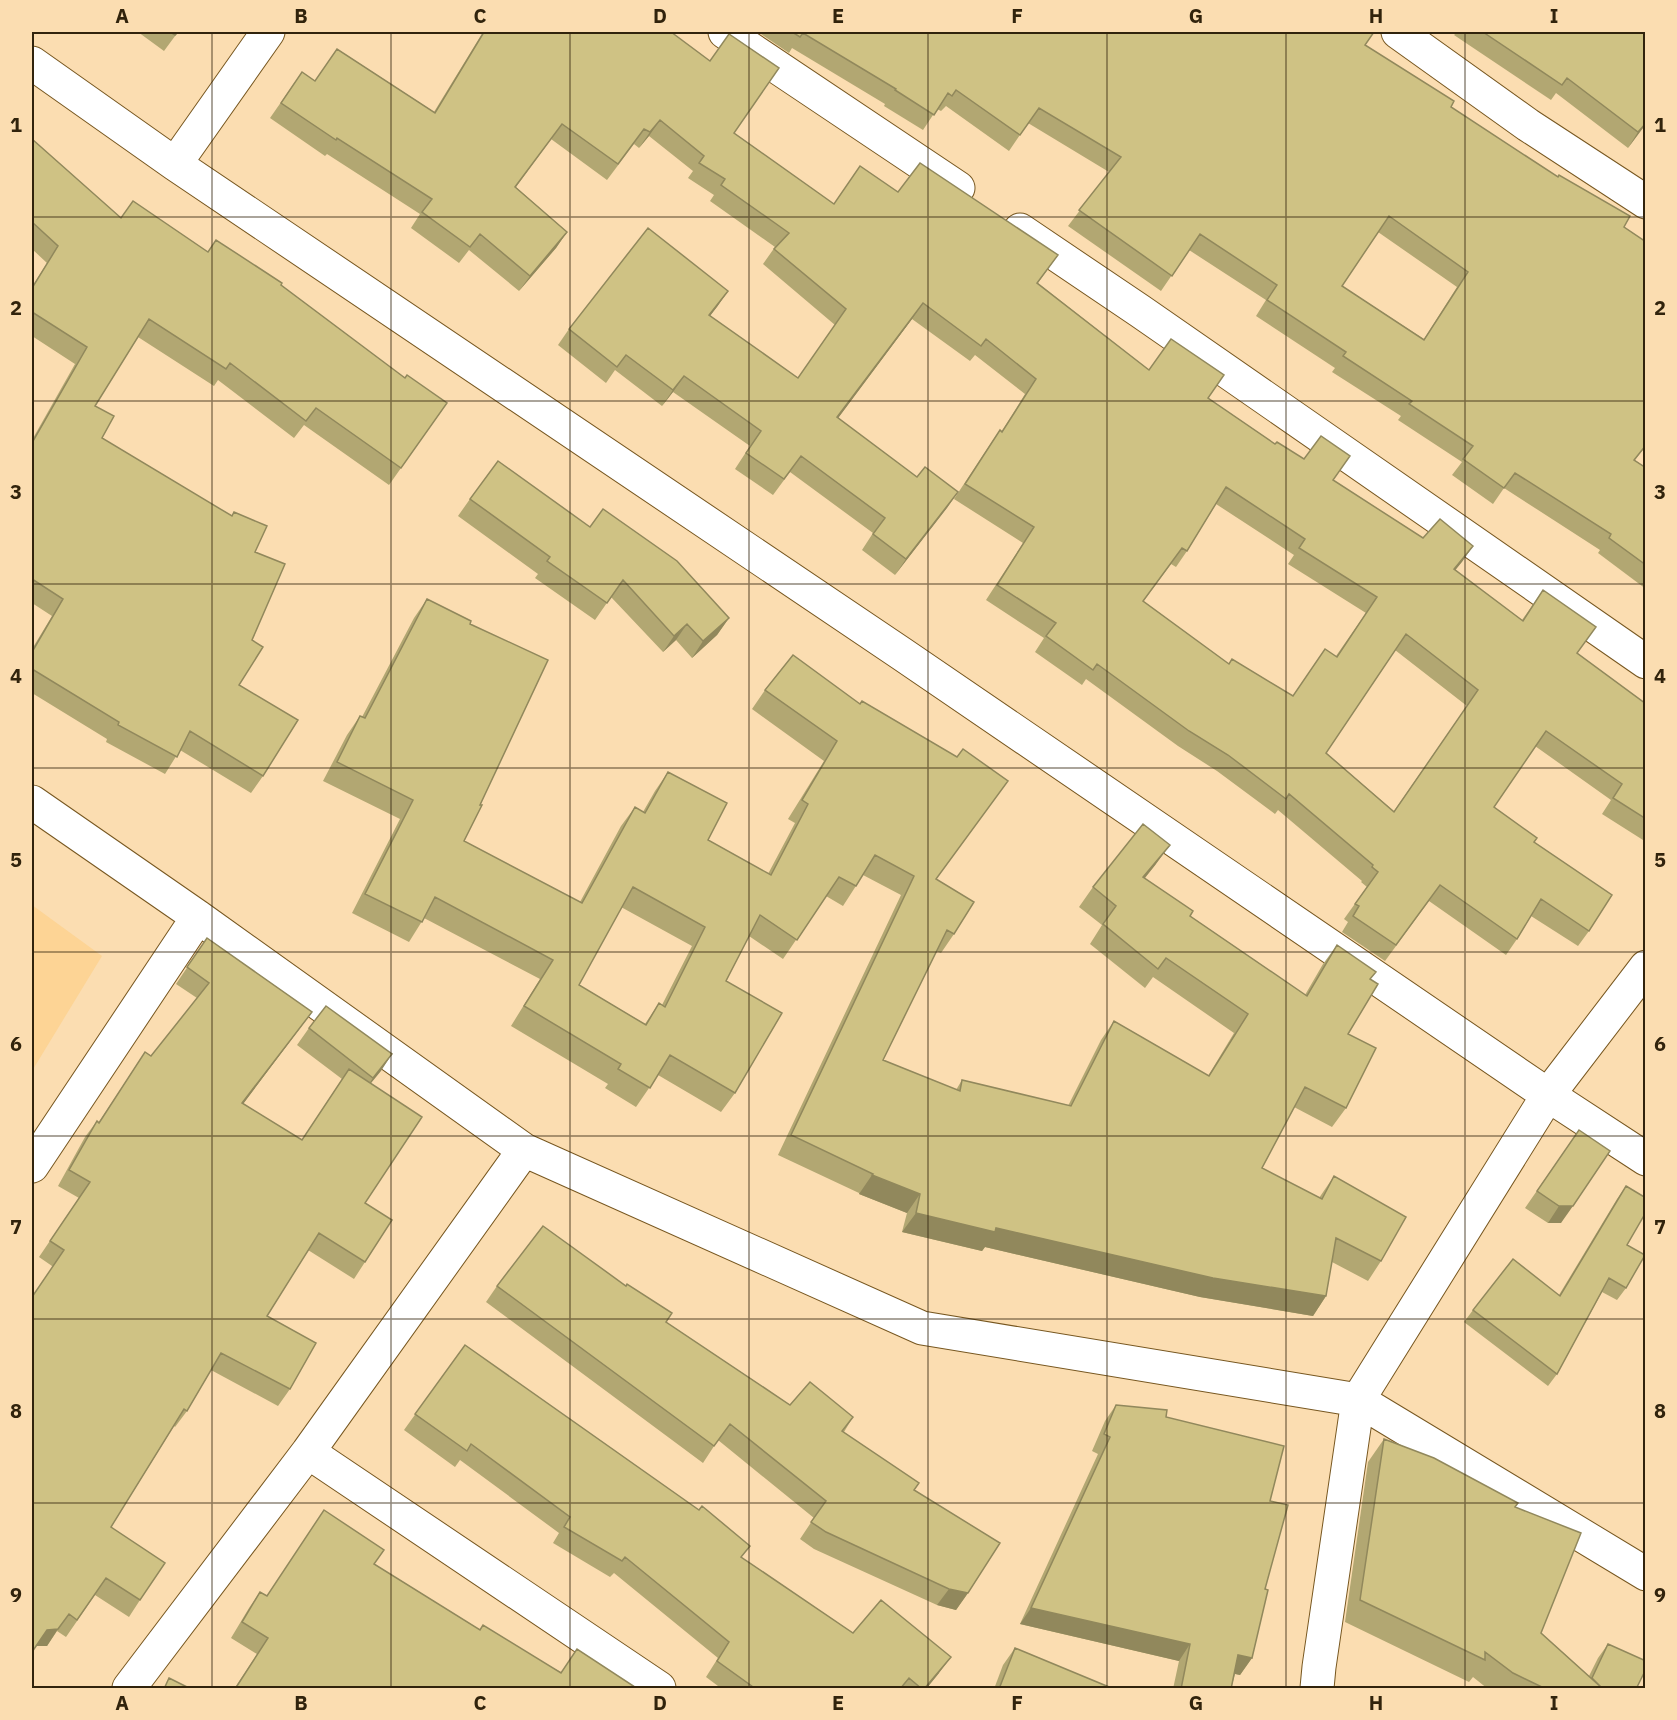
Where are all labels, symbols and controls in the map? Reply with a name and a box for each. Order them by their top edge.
text: A [115,2,129,29]
text: B [294,2,308,29]
text: C [473,2,487,29]
text: D [653,2,667,29]
text: E [832,2,844,29]
text: F [1011,2,1023,29]
text: G [1189,2,1203,29]
text: H [1369,2,1383,29]
text: I [1550,2,1558,29]
text: 1 [10,111,22,138]
text: 1 [1654,111,1666,138]
text: 2 [10,294,22,321]
text: 2 [1654,294,1666,321]
text: 3 [10,478,22,505]
text: 3 [1654,478,1666,505]
text: 4 [10,662,22,689]
text: 4 [1654,662,1666,689]
text: 5 [10,846,22,873]
text: 5 [1654,846,1666,873]
text: 6 [10,1030,22,1057]
text: 6 [1654,1030,1666,1057]
text: 7 [10,1213,22,1240]
text: 7 [1654,1213,1666,1240]
text: 8 [10,1397,22,1424]
text: 8 [1654,1397,1666,1424]
text: 9 [10,1581,22,1608]
text: 9 [1654,1581,1666,1608]
text: A [115,1689,129,1716]
text: B [294,1689,308,1716]
text: C [473,1689,487,1716]
text: D [653,1689,667,1716]
text: E [832,1689,844,1716]
text: F [1011,1689,1023,1716]
text: G [1189,1689,1203,1716]
text: H [1369,1689,1383,1716]
text: I [1550,1689,1558,1716]

